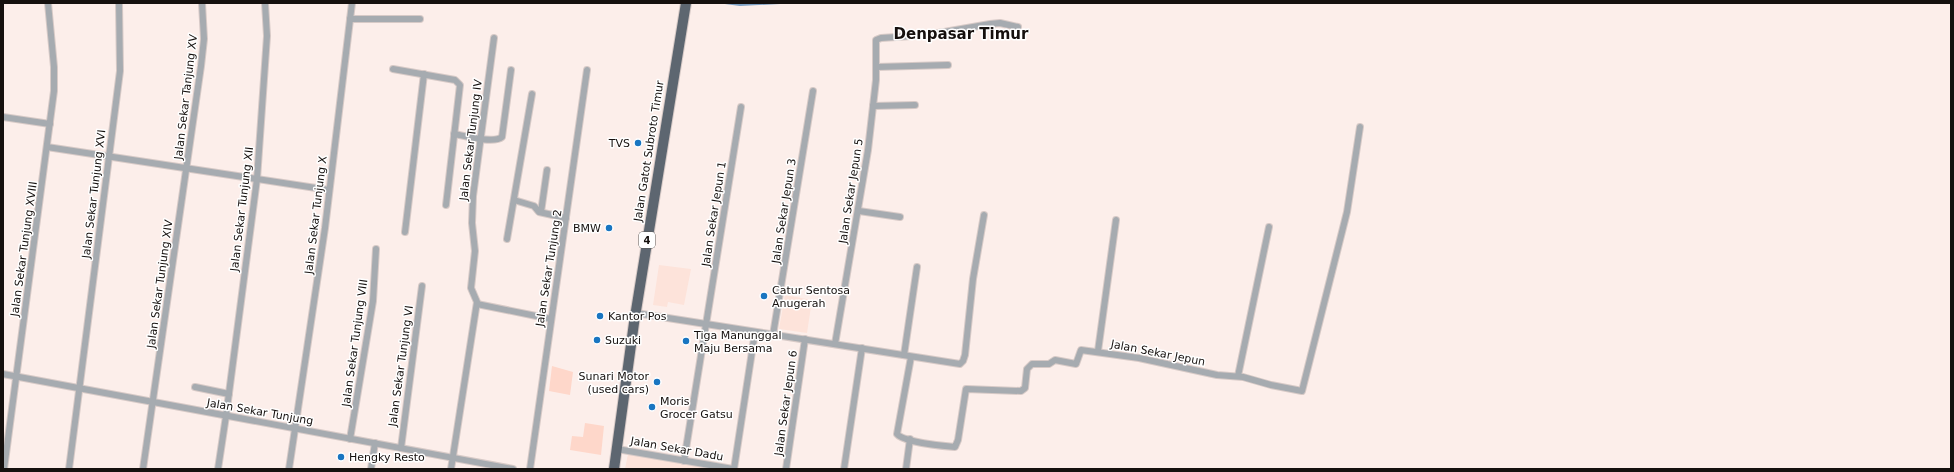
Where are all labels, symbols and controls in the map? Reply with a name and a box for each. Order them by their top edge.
district label: Denpasar Timur [894,25,1029,43]
street label: Jalan Sekar Tanjung XV [172,33,200,161]
street label: Jalan Sekar Tunjung IV [457,78,485,202]
street label: Jalan Gatot Subroto Timur [631,79,667,223]
street label: Jalan Sekar Tunjung XVI [80,129,108,260]
place label: TVS [608,137,630,150]
street label: Jalan Sekar Jepun 5 [836,137,866,246]
marker: TVS [633,138,643,148]
street label: Jalan Sekar Tunjung XII [228,146,256,273]
street label: Jalan Sekar Tunjung X [302,155,330,276]
street label: Jalan Sekar Jepun 3 [769,157,799,266]
street label: Jalan Sekar Jepun 1 [699,160,729,269]
street label: Jalan Sekar Tunjung XVIII [8,181,40,318]
street label: Jalan Sekar Tunjung 2 [533,209,565,328]
street label: Jalan Sekar Tunjung XIV [144,218,176,350]
place label: BMW [573,222,601,235]
marker: BMW [604,223,614,233]
road number: 4 [639,232,655,248]
street label: Jalan Sekar Tunjung VIII [339,278,370,409]
place label: Catur Sentosa Anugerah [772,284,850,310]
marker: Catur Sentosa Anugerah [759,291,769,301]
street label: Jalan Sekar Tunjung VI [386,305,416,428]
place label: Kantor Pos [608,310,667,323]
marker: Kantor Pos [595,311,605,321]
place label: Tiga Manunggal Maju Bersama [693,329,782,355]
place label: Suzuki [605,334,641,347]
marker: Suzuki [592,335,602,345]
marker: Tiga Manunggal Maju Bersama [681,336,691,346]
street label: Jalan Sekar Jepun [1109,337,1206,369]
street label: Jalan Sekar Jepun 6 [772,349,800,458]
place label: Sunari Motor (used cars) [578,370,649,396]
marker: Sunari Motor (used cars) [652,377,662,387]
place label: Moris Grocer Gatsu [660,395,733,421]
street label: Jalan Sekar Tunjung [205,396,314,428]
marker: Moris Grocer Gatsu [647,402,657,412]
street label: Jalan Sekar Dadu [629,434,724,464]
place label: Hengky Resto [349,451,425,464]
marker: Hengky Resto [336,452,346,462]

